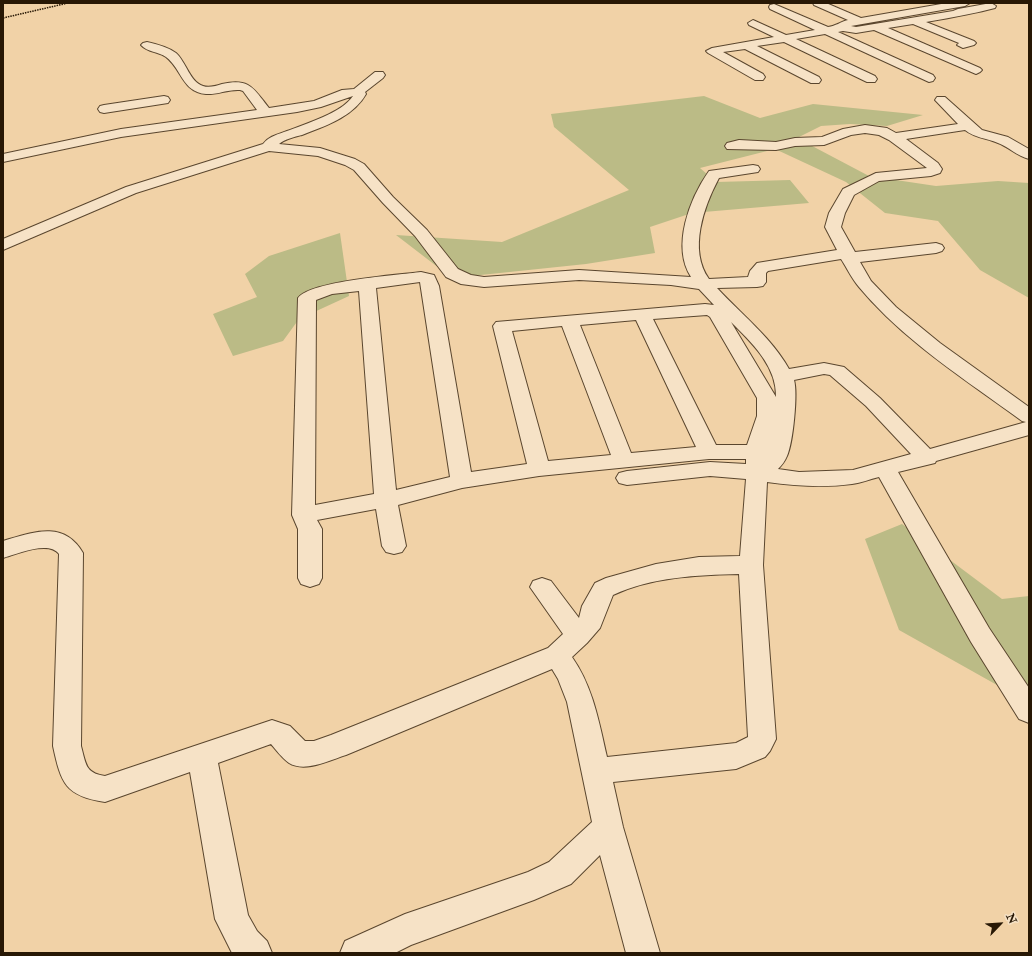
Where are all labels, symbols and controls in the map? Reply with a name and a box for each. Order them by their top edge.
north arrow [980,904,1020,944]
text: N [1003,911,1019,926]

